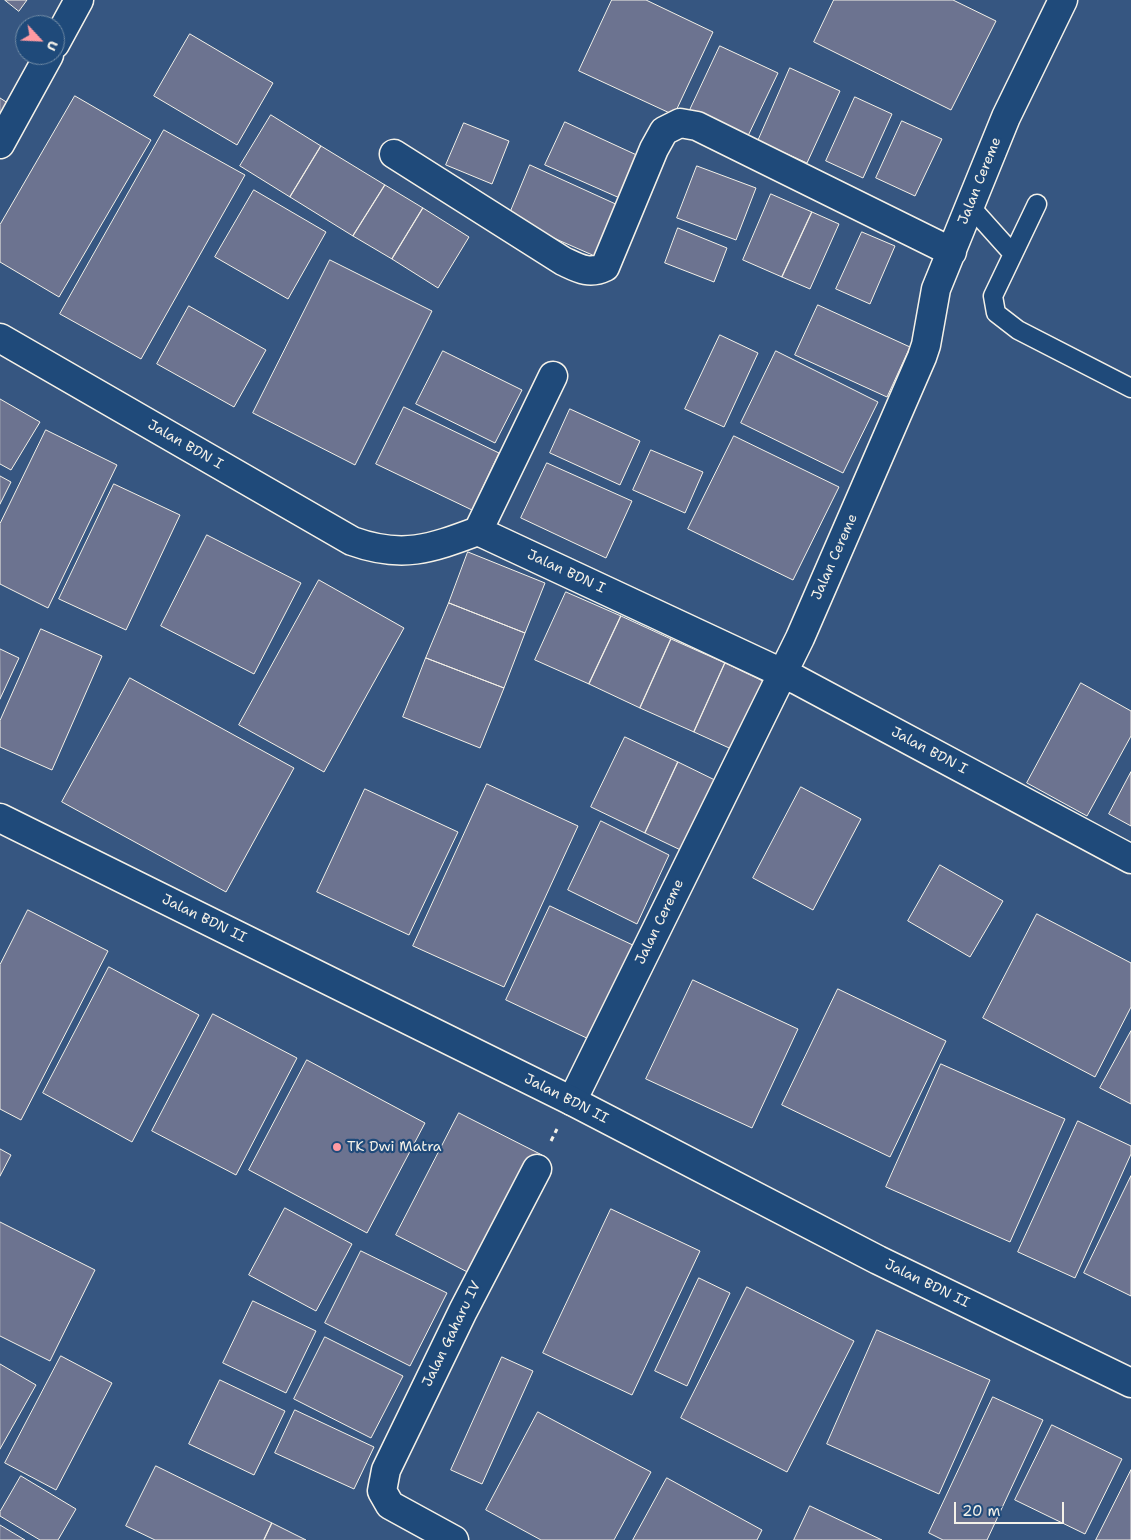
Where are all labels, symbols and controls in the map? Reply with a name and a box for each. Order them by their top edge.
north arrow [15,15,65,65]
text: U [43,38,63,54]
street label: Jalan Cereme [955,135,1005,227]
street label: Jalan BDN I [144,417,226,473]
street label: Jalan Cereme [808,511,862,603]
street label: Jalan BDN I [524,547,608,597]
street label: Jalan BDN I [888,724,970,778]
street label: Jalan Cereme [632,877,688,967]
street label: Jalan BDN II [159,891,249,947]
street label: Jalan BDN II [521,1071,611,1127]
place label: TK Dwi Matra [347,1139,442,1155]
marker: TK Dwi Matra [331,1141,343,1153]
street label: Jalan BDN II [882,1256,972,1312]
street label: Jalan Gaharu IV [419,1278,485,1390]
scale bar [956,1492,1066,1524]
text: 20 m [962,1501,1001,1521]

